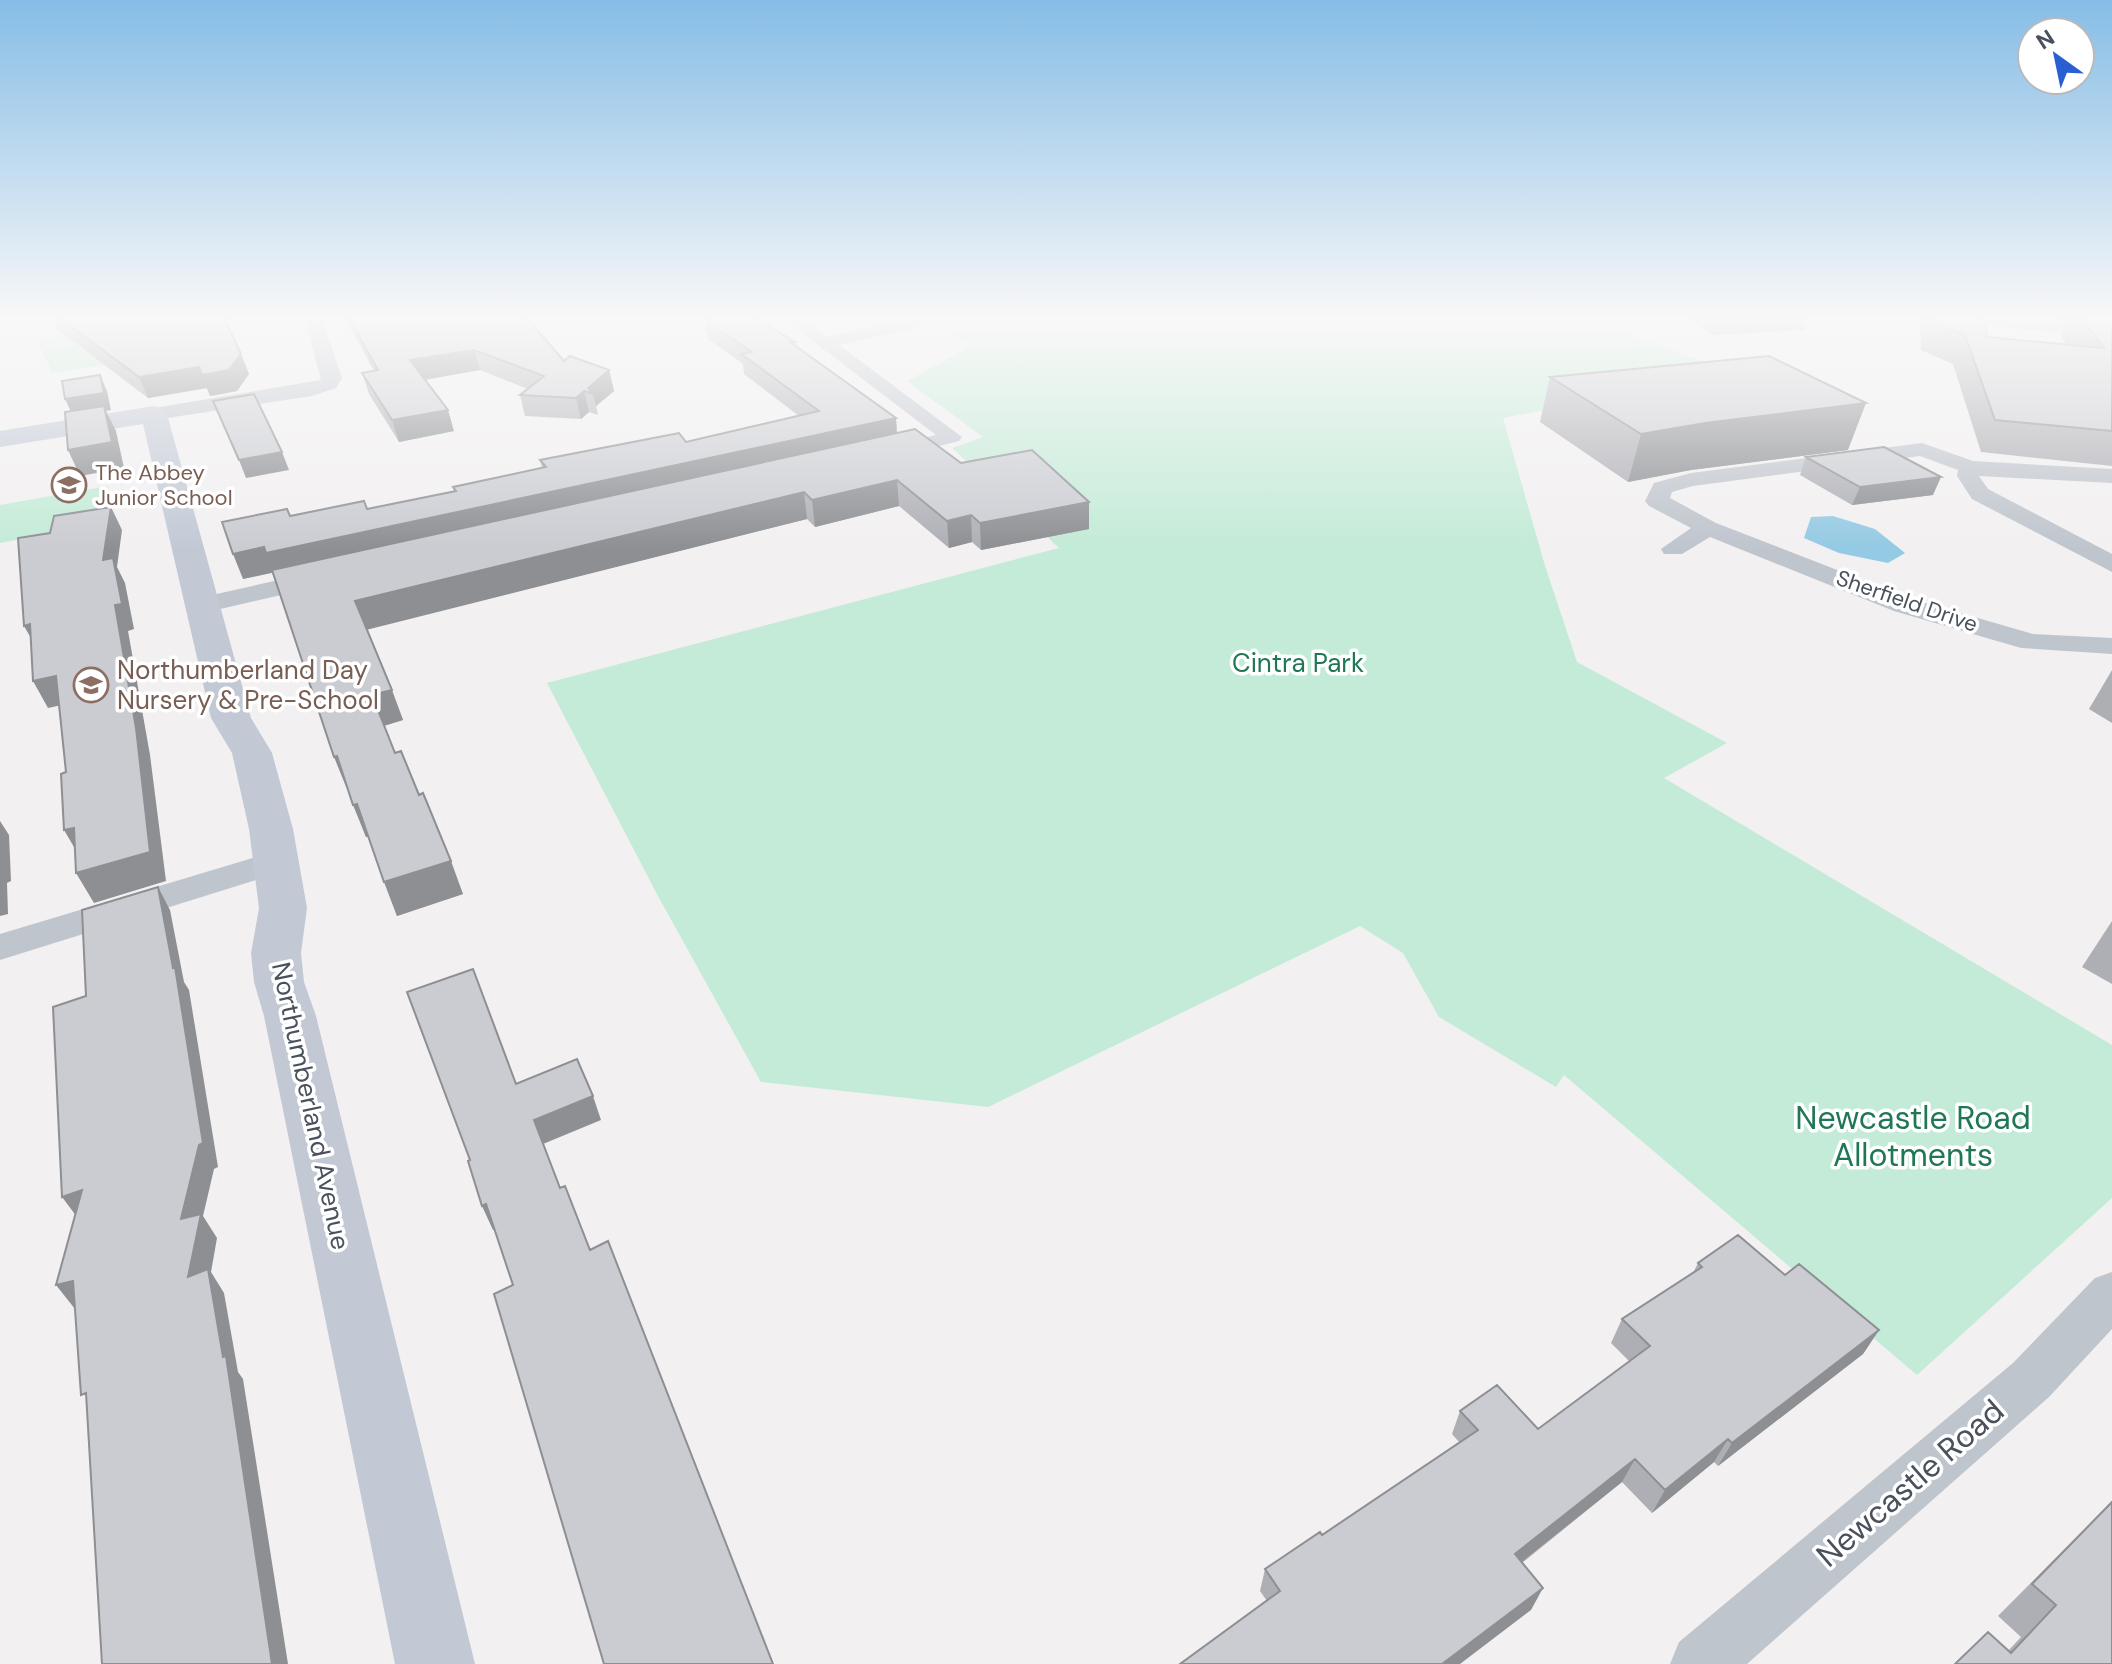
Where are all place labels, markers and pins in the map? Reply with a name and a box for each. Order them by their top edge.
place label: The Abbey Junior School [95,458,233,512]
school or university icon: The Abbey Junior School [50,466,88,504]
place label: Northumberland Day Nursery & Pre-School [117,653,379,717]
school or university icon: Northumberland Day Nursery & Pre-School [72,666,110,704]

